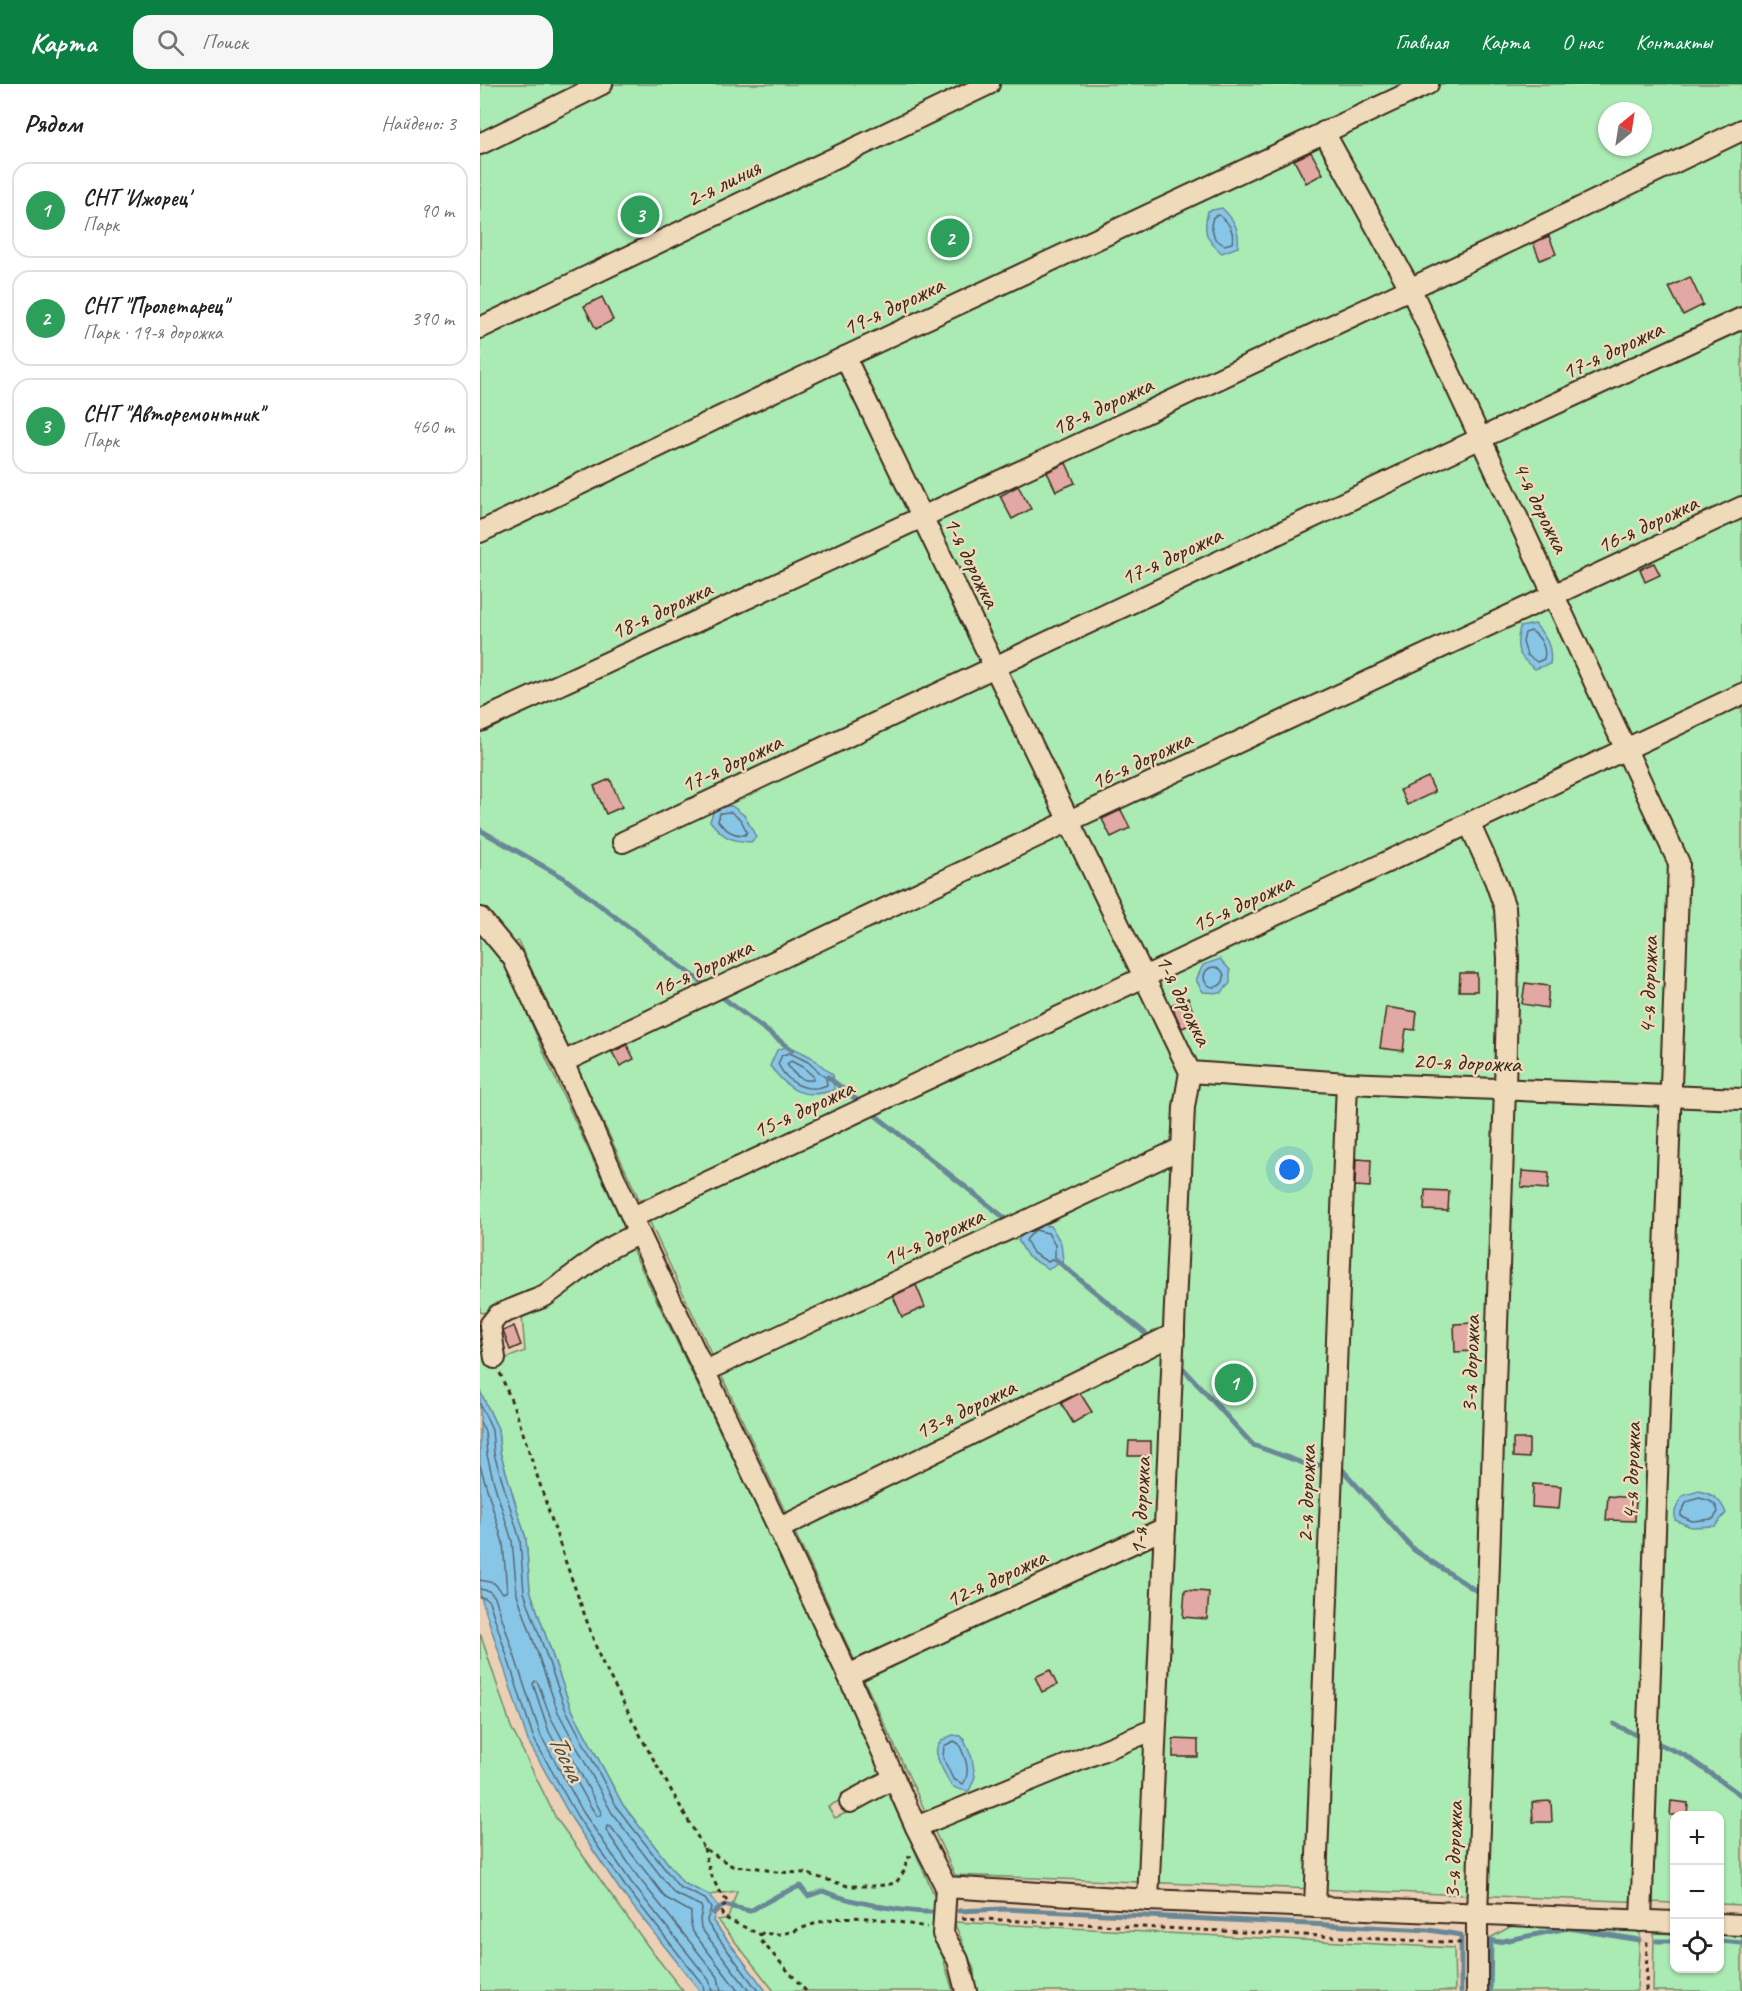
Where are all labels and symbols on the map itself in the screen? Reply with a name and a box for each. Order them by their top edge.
north arrow [1598,102,1652,156]
street label: 2-я линия [681,152,766,214]
pin: 3 [620,192,660,238]
pin: 2 [930,216,970,260]
street label: 19-я дорожка [837,269,950,343]
street label: 17-я дорожка [1556,313,1669,387]
street label: 18-я дорожка [1046,369,1159,443]
street label: 4-я дорожка [1506,456,1577,559]
street label: 16-я дорожка [1591,487,1704,561]
street label: 1-я дорожка [937,511,1008,614]
street label: 17-я дорожка [1115,519,1228,593]
street label: 18-я дорожка [605,573,718,647]
street label: 16-я дорожка [1085,723,1198,797]
street label: 17-я дорожка [675,726,788,800]
street label: 15-я дорожка [1186,866,1299,940]
street label: 16-я дорожка [646,931,759,1005]
street label: 4-я дорожка [1631,934,1665,1034]
street label: 1-я дорожка [1149,949,1220,1052]
street label: 20-я дорожка [1412,1045,1523,1079]
street label: 15-я дорожка [747,1072,860,1146]
your location [1275,1155,1304,1184]
street label: 14-я дорожка [877,1200,990,1274]
street label: 3-я дорожка [1453,1313,1487,1413]
pin: 1 [1214,1360,1254,1406]
street label: 13-я дорожка [910,1371,1022,1446]
street label: 4-я дорожка [1614,1420,1648,1520]
street label: 2-я дорожка [1289,1443,1323,1543]
street label: 1-я дорожка [1122,1455,1158,1556]
street label: 12-я дорожка [940,1541,1053,1615]
water label: Тосна [541,1728,593,1788]
street label: 3-я дорожка [1436,1799,1470,1899]

